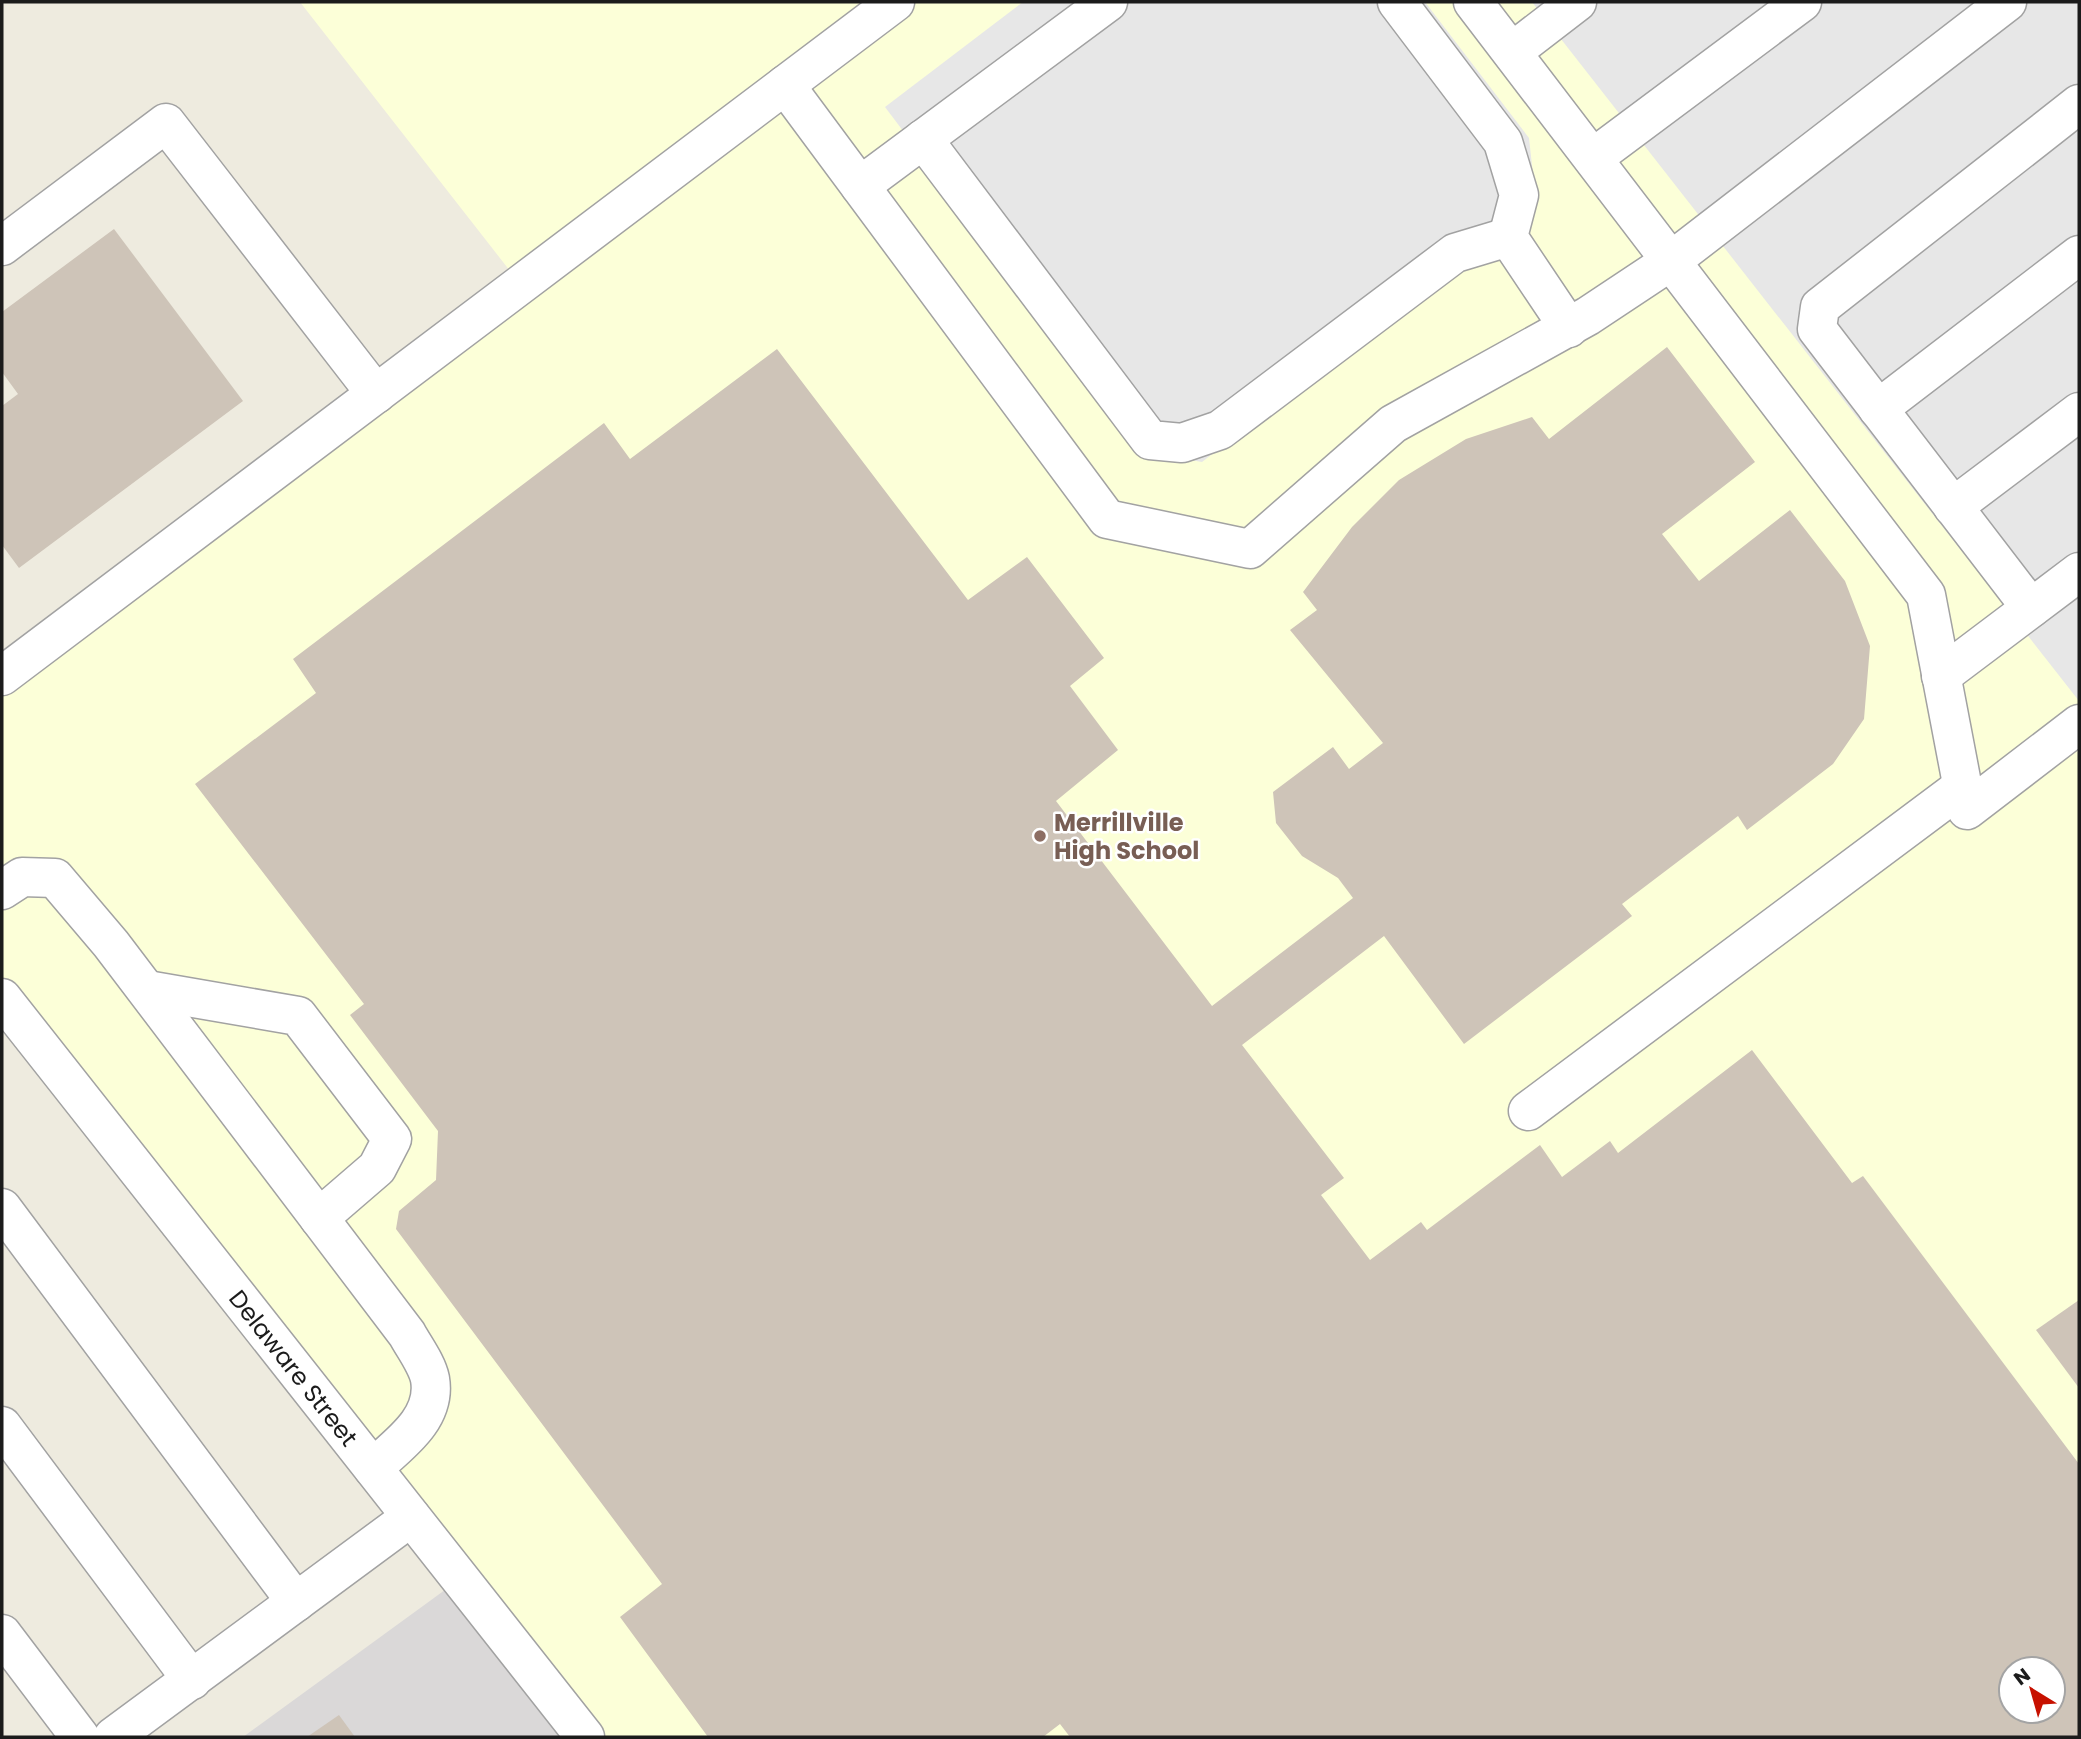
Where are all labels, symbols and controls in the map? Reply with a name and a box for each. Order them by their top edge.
place label: Merrillville High School [1054,806,1199,867]
marker: Merrillville High School [1032,828,1048,844]
street label: Delaware Street [222,1283,366,1453]
north arrow [1997,1655,2067,1725]
text: N [2008,1662,2036,1692]

